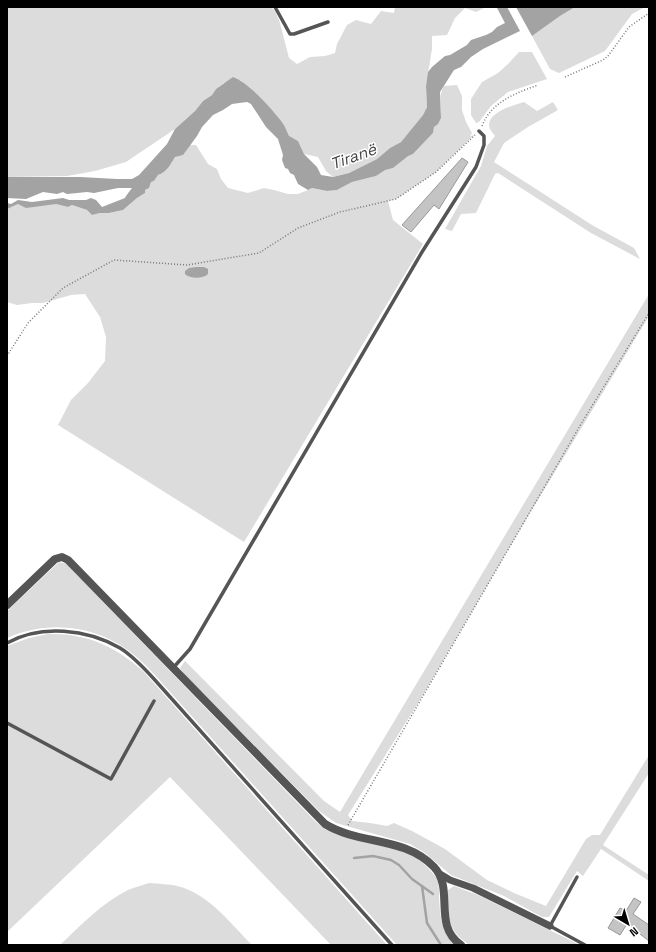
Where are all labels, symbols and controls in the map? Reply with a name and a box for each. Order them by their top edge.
water label: Tiranë [327,138,380,174]
north arrow [608,904,648,944]
text: N [627,924,641,940]

